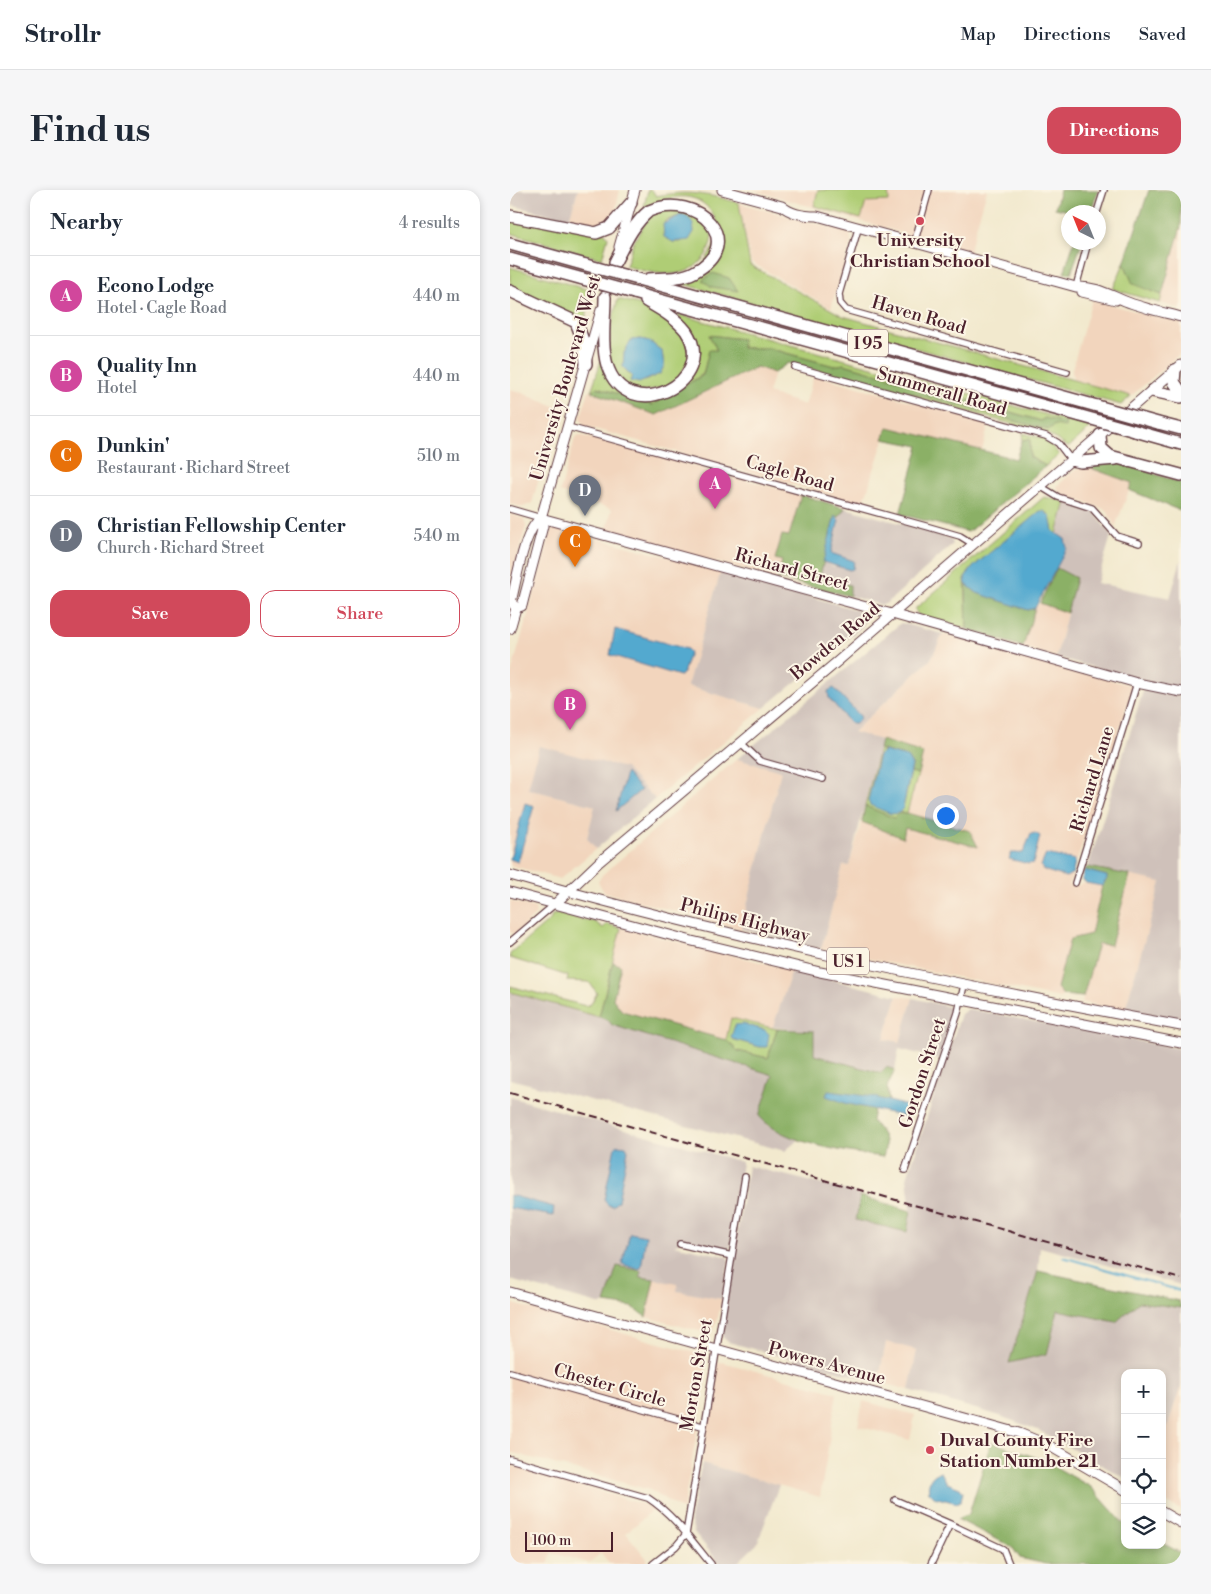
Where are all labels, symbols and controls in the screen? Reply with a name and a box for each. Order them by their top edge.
text: Strollr [25,20,101,50]
text: Map [960,23,996,46]
text: Directions [1024,23,1111,46]
text: Saved [1139,23,1186,46]
button: Directions [1047,107,1181,154]
text: Find us [30,109,150,152]
north arrow [1061,205,1106,250]
text: Nearby [50,210,123,236]
text: 4 results [399,213,460,233]
marker: University Christian School [914,215,926,227]
place label: University Christian School [850,229,990,273]
street label: University Boulevard West [525,272,606,484]
text: Econo Lodge [97,274,214,298]
text: A [60,286,72,306]
text: 440 m [413,286,460,306]
street label: Haven Road [869,291,970,340]
text: Hotel · Cagle Road [97,298,227,318]
road number: I 95 [848,330,888,357]
text: Quality Inn [97,354,197,378]
street label: Summerall Road [874,362,1010,421]
text: B [60,366,72,386]
text: 440 m [413,366,460,386]
text: Hotel [97,378,137,398]
text: Dunkin' [97,434,170,458]
text: C [60,446,72,466]
text: 510 m [417,446,460,466]
street label: Cagle Road [743,450,837,497]
text: Restaurant · Richard Street [97,458,290,478]
pin: A [699,468,731,509]
pin: D [569,475,601,516]
text: Christian Fellowship Center [97,514,346,538]
text: D [60,526,72,546]
text: 540 m [413,526,460,546]
pin: C [559,526,591,567]
text: Church · Richard Street [97,538,265,558]
street label: Richard Street [732,543,852,596]
button: Save [50,590,250,637]
button: Share [260,590,460,637]
street label: Bowden Road [785,597,886,686]
pin: B [554,689,586,730]
street label: Richard Lane [1065,723,1119,835]
your location [933,803,959,829]
street label: Philips Highway [678,893,812,948]
road number: US 1 [827,948,869,974]
street label: Gordon Street [894,1014,951,1131]
street label: Morton Street [675,1316,718,1433]
street label: Powers Avenue [765,1337,888,1390]
street label: Chester Circle [551,1358,669,1413]
map controls [1121,1369,1166,1549]
button: + [1121,1369,1166,1414]
button: − [1121,1414,1166,1459]
place label: Duval County Fire Station Number 21 [940,1429,1099,1473]
marker: Duval County Fire Station Number 21 [924,1444,936,1456]
button: locate [1121,1459,1166,1504]
button: layers [1121,1504,1166,1549]
scale bar [525,1529,612,1552]
text: 100 m [532,1532,571,1550]

